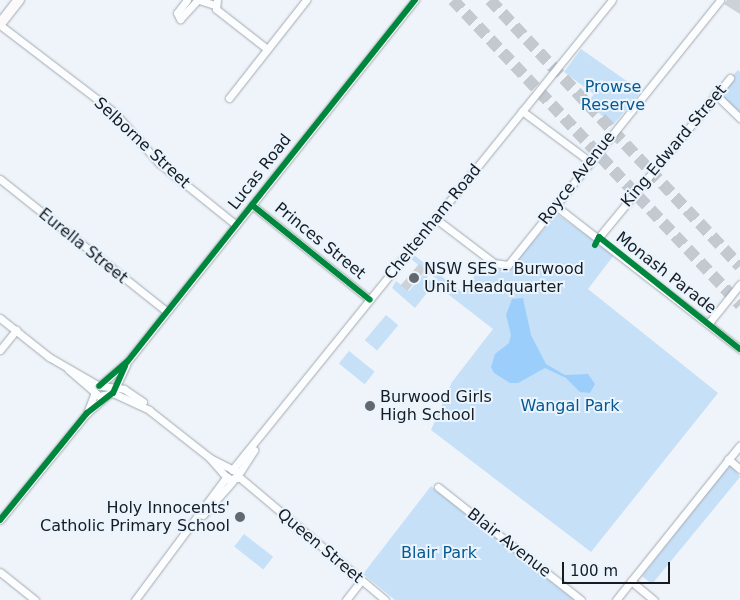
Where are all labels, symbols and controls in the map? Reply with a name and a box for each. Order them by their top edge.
park label: Prowse Reserve [581,77,645,115]
street label: King Edward Street [617,81,731,211]
street label: Selborne Street [90,94,194,192]
street label: Royce Avenue [535,128,619,228]
street label: Lucas Road [224,130,296,214]
street label: Cheltenham Road [381,161,485,283]
street label: Princes Street [271,199,369,283]
street label: Eurella Street [35,204,131,288]
street label: Monash Parade [612,228,720,318]
place label: NSW SES - Burwood Unit Headquarter [424,259,584,297]
marker: NSW SES - Burwood Unit Headquarter [408,272,420,284]
place label: Burwood Girls High School [380,387,492,425]
park label: Wangal Park [521,396,619,416]
marker: Burwood Girls High School [364,400,376,412]
place label: Holy Innocents' Catholic Primary School [40,498,230,536]
street label: Queen Street [273,504,367,588]
street label: Blair Avenue [463,504,555,582]
marker: Holy Innocents' Catholic Primary School [234,511,246,523]
park label: Blair Park [401,543,477,563]
scale bar [565,552,672,584]
text: 100 m [570,562,618,580]

